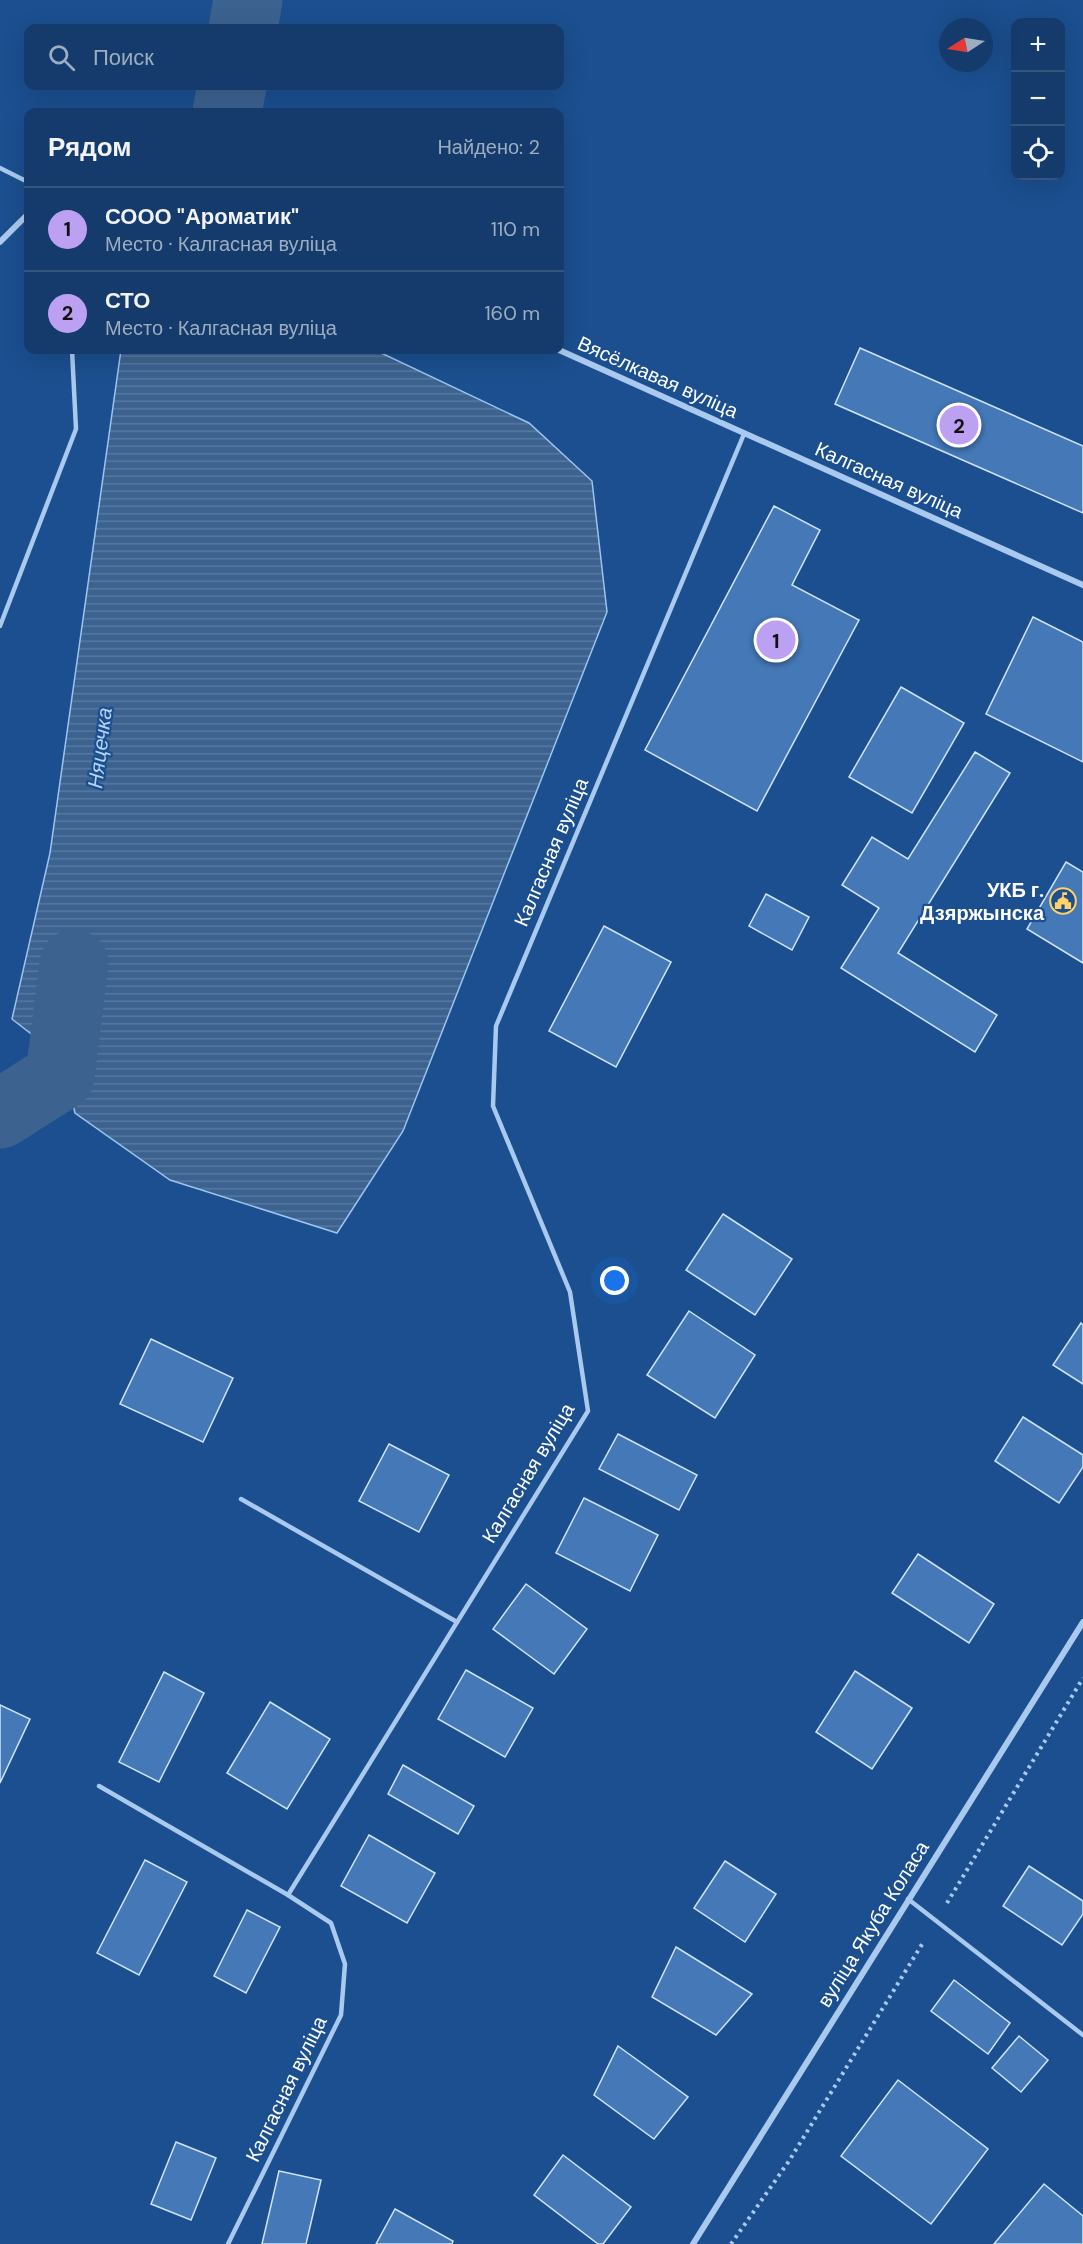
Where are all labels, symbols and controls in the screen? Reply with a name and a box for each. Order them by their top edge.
north arrow [939,18,993,72]
map controls [1011,18,1065,180]
button: + [1011,18,1065,72]
search box [24,24,564,90]
icon: search [45,41,78,74]
text: Поиск [93,43,154,72]
button: − [1011,72,1065,126]
button: locate [1011,126,1065,180]
text: Рядом [48,130,131,164]
text: Найдено: 2 [437,134,540,160]
text: СООО "Ароматик" [105,202,299,231]
text: 1 [64,216,71,242]
text: 110 m [491,216,540,242]
text: Место · Калгасная вуліца [105,231,337,257]
text: СТО [105,286,150,315]
text: 2 [62,300,73,326]
text: 160 m [484,300,540,326]
text: Место · Калгасная вуліца [105,315,337,341]
street label: Вясёлкавая вуліца [574,330,743,424]
pin: 2 [940,402,978,448]
street label: Калгасная вуліца [811,436,968,525]
pin: 1 [756,618,796,662]
water label: Няцечка [81,706,119,790]
street label: Калгасная вуліца [508,773,594,930]
place label: УКБ г. Дзяржынска [920,877,1045,926]
public building icon: УКБ г. Дзяржынска [1048,886,1078,916]
your location [600,1266,629,1295]
street label: Калгасная вуліца [476,1397,581,1548]
street label: вуліца Якуба Коласа [811,1835,935,2012]
street label: Калгасная вуліца [239,2011,333,2166]

